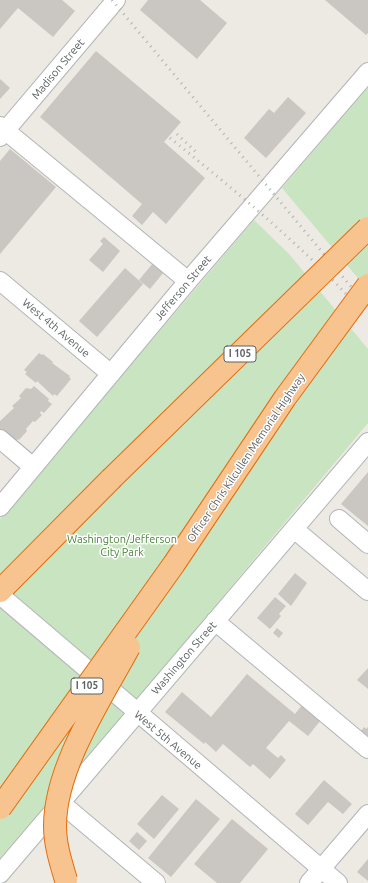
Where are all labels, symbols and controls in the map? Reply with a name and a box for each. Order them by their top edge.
street label: Madison Street [29,36,87,102]
street label: Jefferson Street [152,253,214,323]
street label: West 4th Avenue [20,296,92,360]
road number: I 105 [224,346,256,362]
street label: Officer Chris Kilcullen Memorial Highway [184,371,308,545]
park label: Washington/Jefferson City Park [67,532,177,558]
street label: Washington Street [149,619,219,697]
road number: I 105 [71,678,103,694]
street label: West 5th Avenue [132,708,204,772]

